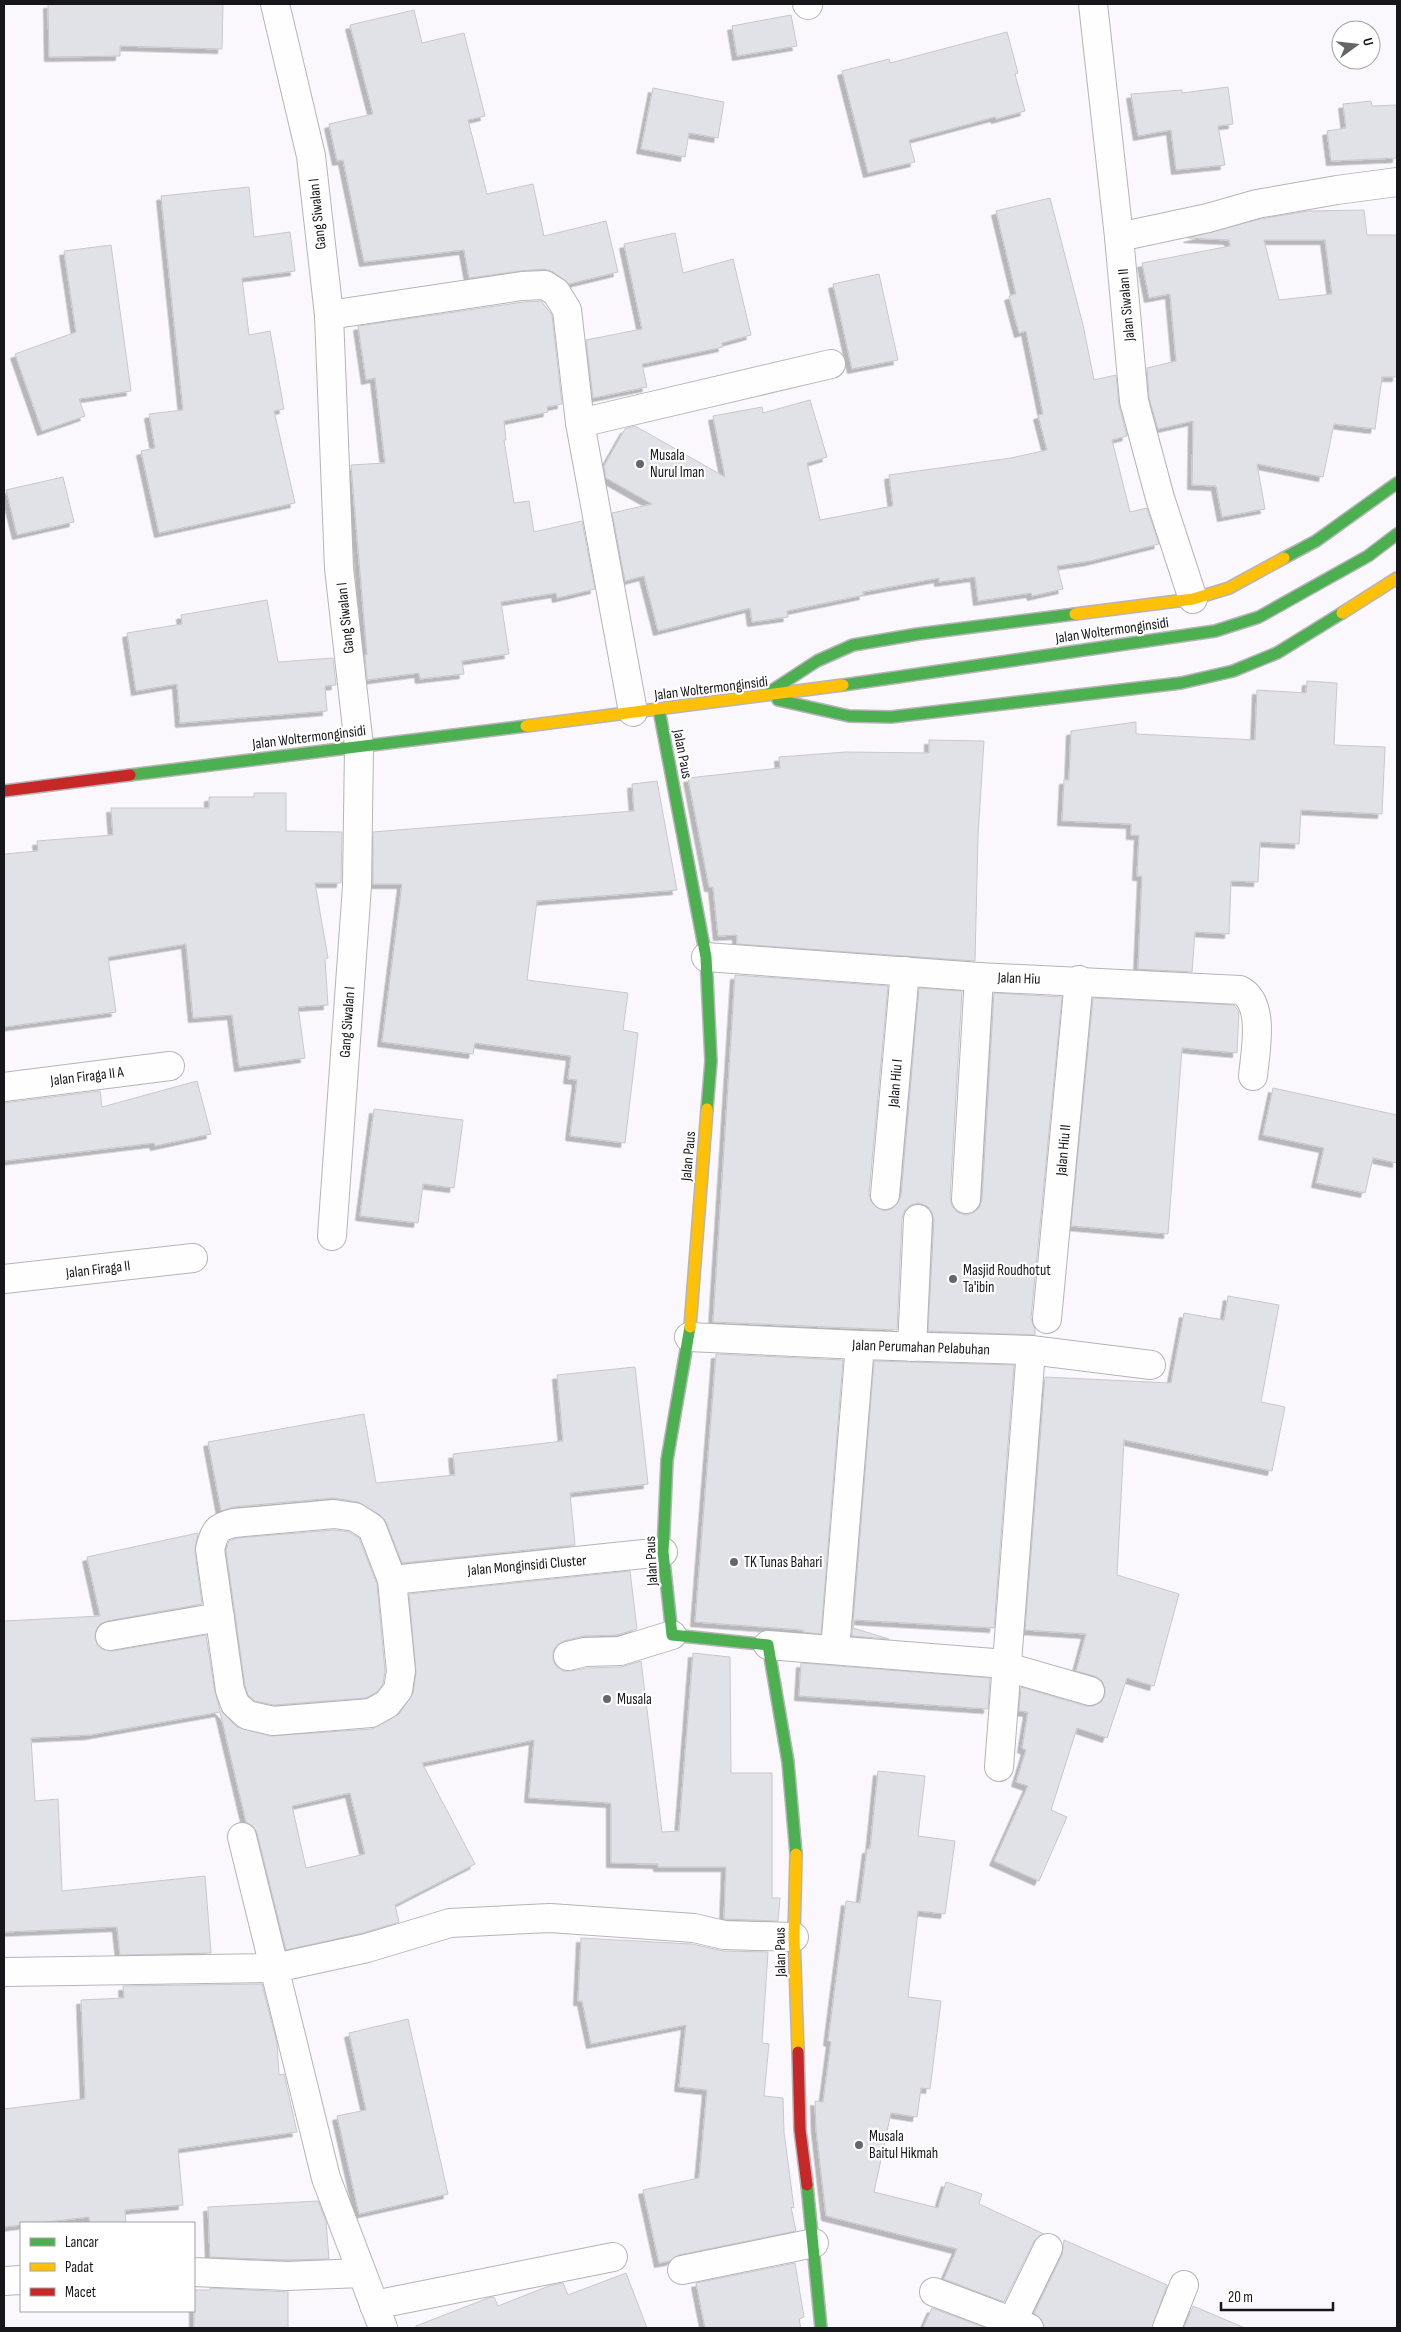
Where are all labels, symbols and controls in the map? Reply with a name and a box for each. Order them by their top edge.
north arrow [1331,20,1381,70]
text: U [1359,36,1377,47]
street label: Gang Siwalan I [304,177,331,251]
street label: Jalan Siwalan II [1114,268,1139,343]
place label: Musala Nurul Iman [650,446,705,482]
marker: Musala Nurul Iman [634,458,646,470]
street label: Gang Siwalan I [332,581,359,655]
street label: Jalan Woltermonginsidi [1053,613,1170,648]
street label: Jalan Woltermonginsidi [652,672,769,705]
street label: Jalan Woltermonginsidi [250,721,367,754]
street label: Jalan Paus [668,727,697,780]
street label: Jalan Hiu [996,968,1041,989]
street label: Gang Siwalan I [336,986,359,1058]
street label: Jalan Hiu I [884,1058,907,1109]
street label: Jalan Firaga II A [48,1063,125,1091]
street label: Jalan Hiu II [1052,1124,1075,1177]
street label: Jalan Paus [677,1130,700,1183]
street label: Jalan Firaga II [64,1256,131,1283]
place label: Masjid Roudhotut Ta'ibin [963,1261,1051,1297]
marker: Masjid Roudhotut Ta'ibin [947,1273,959,1285]
street label: Jalan Perumahan Pelabuhan [851,1336,990,1359]
street label: Jalan Paus [641,1536,662,1587]
street label: Jalan Monginsidi Cluster [466,1551,588,1580]
place label: TK Tunas Bahari [744,1553,823,1572]
marker: TK Tunas Bahari [728,1556,740,1568]
place label: Musala [617,1690,652,1709]
marker: Musala [601,1693,613,1705]
street label: Jalan Paus [771,1927,790,1978]
place label: Musala Baitul Hikmah [869,2127,938,2163]
marker: Musala Baitul Hikmah [853,2139,865,2151]
legend [20,2222,195,2312]
text: Lancar [65,2233,99,2252]
text: Padat [65,2258,94,2277]
scale bar [1221,2280,1334,2312]
text: Macet [65,2283,97,2302]
text: 20 m [1228,2288,1253,2307]

